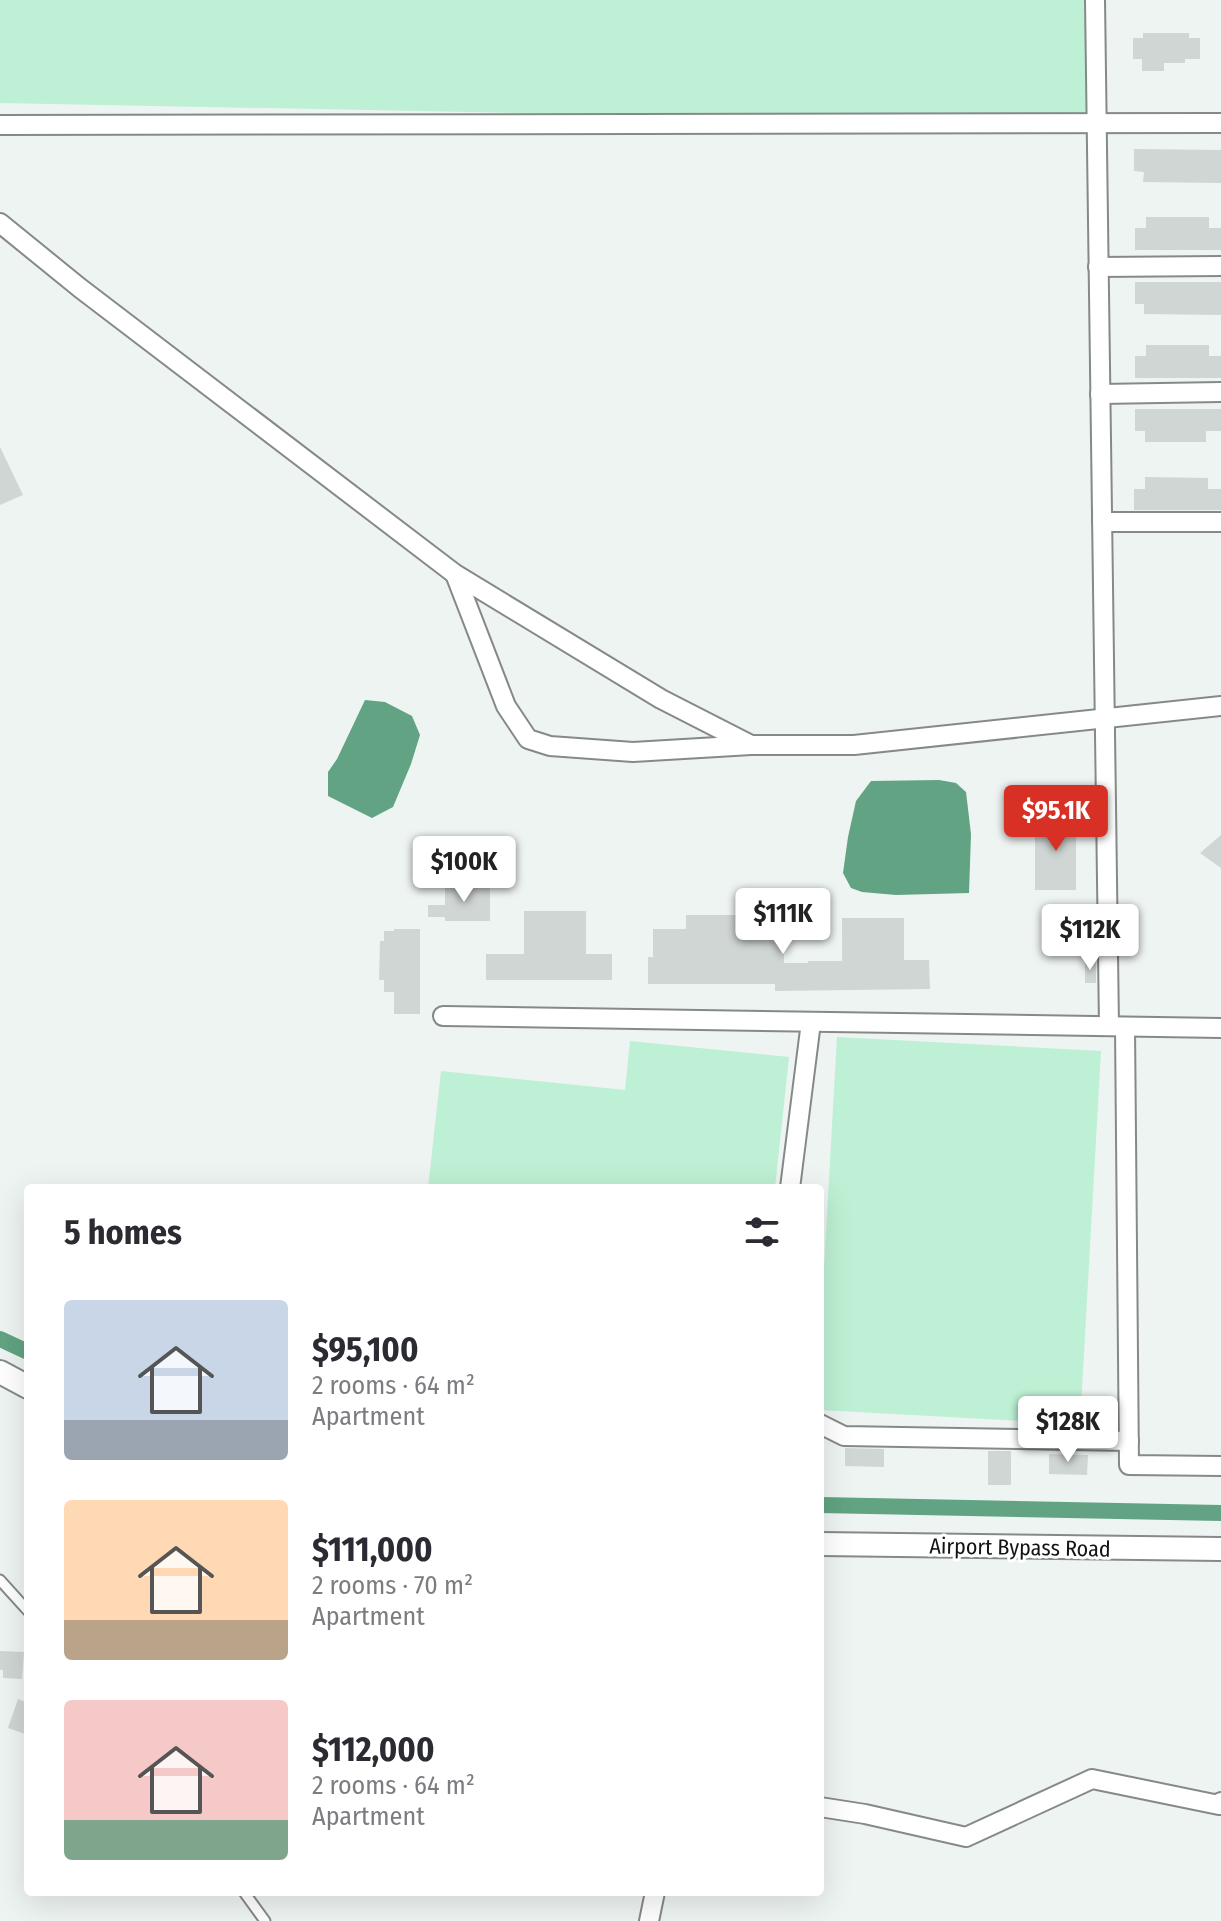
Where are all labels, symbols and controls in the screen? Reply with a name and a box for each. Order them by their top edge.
pin: $95.1K [991,785,1121,853]
text: $95.1K [1022,795,1090,826]
pin: $100K [408,836,520,904]
text: $100K [431,846,497,877]
pin: $111K [727,888,839,956]
text: $111K [753,898,813,929]
pin: $112K [1034,904,1146,972]
text: $112K [1060,914,1120,945]
icon: filters [740,1210,784,1254]
text: 5 homes [64,1212,182,1253]
text: $95,100 [312,1329,418,1370]
icon: home [128,1332,224,1428]
text: 2 rooms · 64 m² [312,1370,475,1401]
pin: $128K [1012,1396,1124,1464]
text: Apartment [312,1401,425,1432]
text: $128K [1036,1406,1100,1437]
text: $111,000 [312,1529,433,1570]
icon: home [128,1532,224,1628]
street label: Airport Bypass Road [929,1532,1111,1563]
text: 2 rooms · 70 m² [312,1570,473,1601]
text: Apartment [312,1601,425,1632]
text: $112,000 [312,1729,435,1770]
icon: home [128,1732,224,1828]
text: 2 rooms · 64 m² [312,1770,475,1801]
text: Apartment [312,1801,425,1832]

